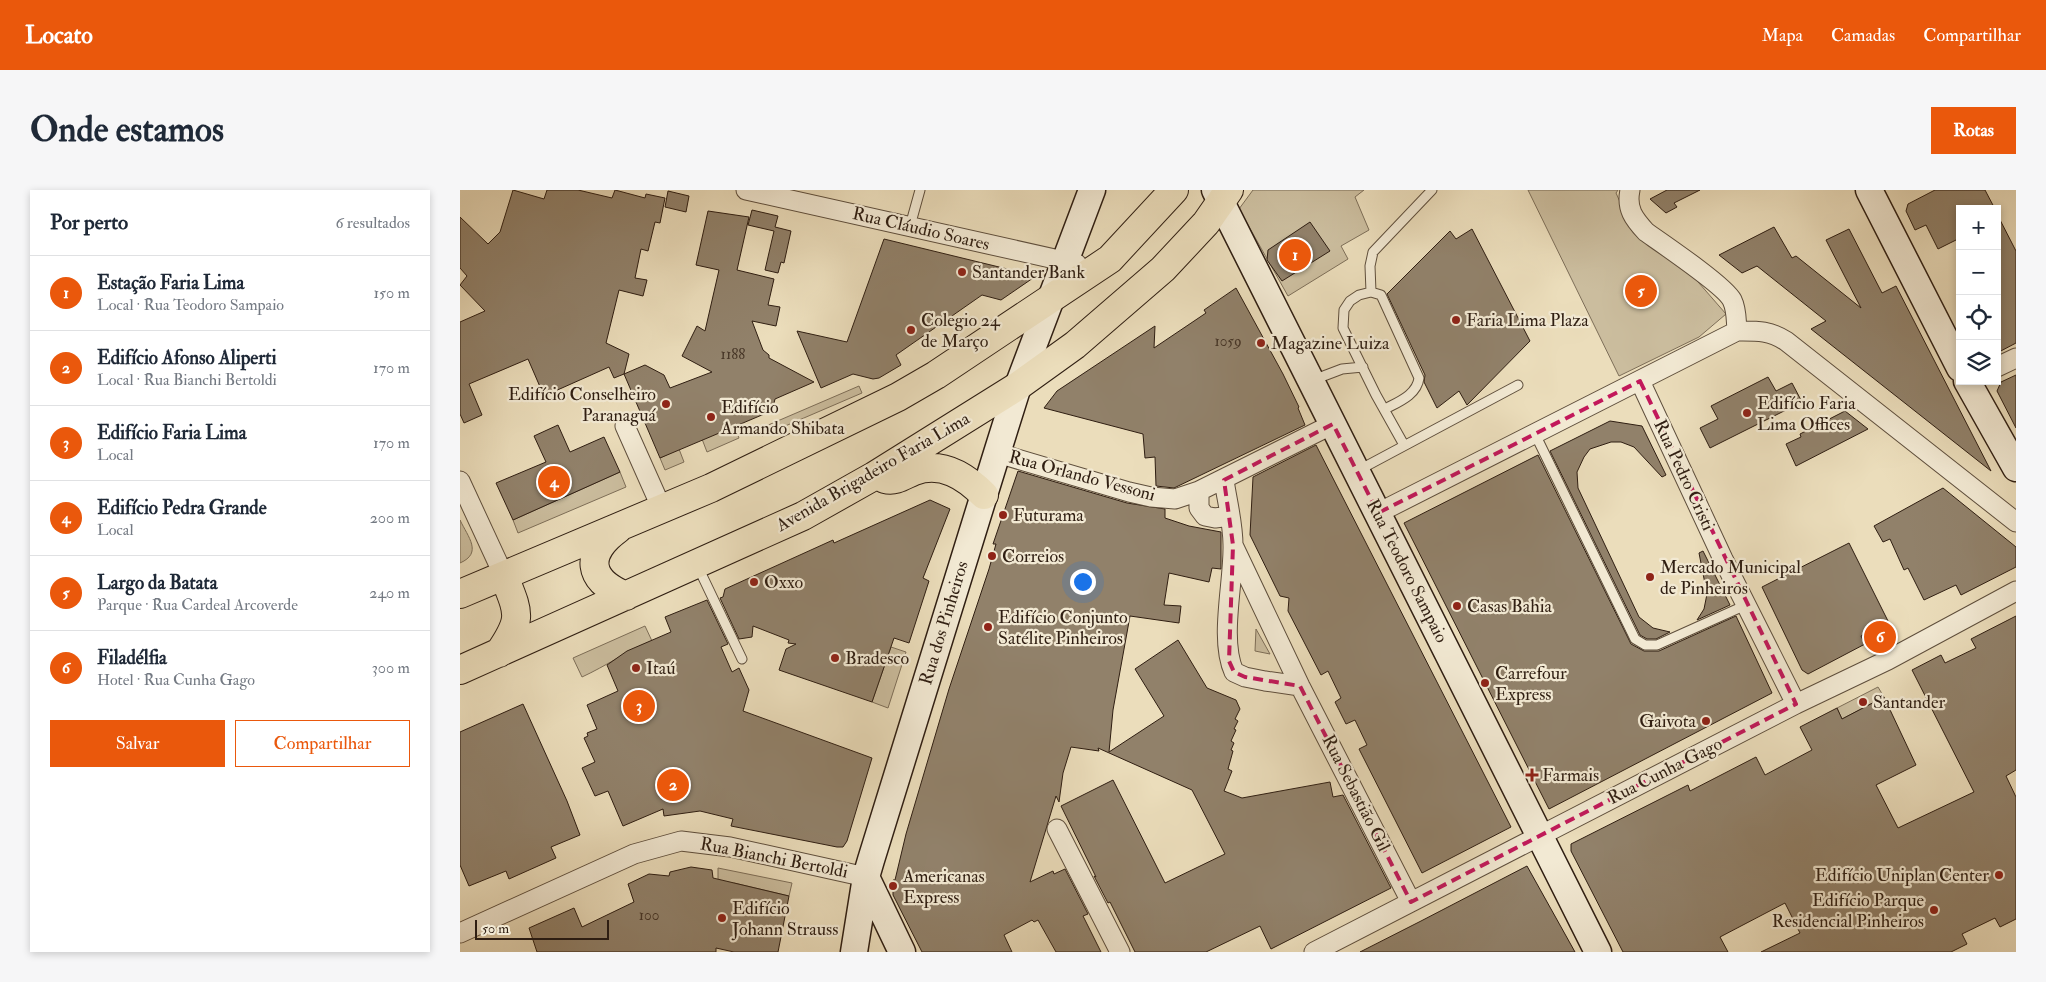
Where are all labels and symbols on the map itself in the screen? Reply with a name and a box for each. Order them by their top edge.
street label: Rua Cláudio Soares [850,202,992,256]
pin: 1 [1279,236,1311,274]
place label: Santander Bank [972,261,1085,284]
marker: Santander Bank [956,266,968,278]
pin: 5 [1625,272,1657,310]
place label: Colegio 24 de Março [921,309,1001,353]
place label: Faria Lima Plaza [1466,309,1589,332]
marker: Faria Lima Plaza [1450,314,1462,326]
marker: Colegio 24 de Março [905,324,917,336]
house number: 1059 [1214,332,1242,351]
place label: Magazine Luiza [1271,332,1390,355]
marker: Magazine Luiza [1255,337,1267,349]
house number: 1188 [721,345,745,364]
place label: Edifício Conselheiro Paranaguá [508,383,657,427]
place label: Edifício Faria Lima Offices [1757,392,1856,436]
place label: Edifício Armando Shibata [720,396,845,440]
marker: Edifício Conselheiro Paranaguá [660,398,672,410]
street label: Avenida Brigadeiro Faria Lima [771,407,975,537]
marker: Edifício Faria Lima Offices [1741,407,1753,419]
marker: Edifício Armando Shibata [705,411,717,423]
street label: Rua Pedro Cristi [1648,416,1720,534]
street label: Rua Orlando Vessoni [1006,445,1158,507]
pin: 4 [538,463,570,501]
street label: Rua Teodoro Sampaio [1361,495,1453,647]
place label: Futurama [1013,504,1084,527]
marker: Futurama [997,509,1009,521]
place label: Correios [1002,545,1064,568]
marker: Correios [986,550,998,562]
place label: Mercado Municipal de Pinheiros [1660,556,1801,600]
street label: Rua dos Pinheiros [914,558,974,688]
your location [1070,569,1096,595]
place label: Oxxo [764,571,803,594]
marker: Mercado Municipal de Pinheiros [1644,571,1656,583]
marker: Oxxo [748,576,760,588]
place label: Casas Bahia [1467,595,1552,618]
marker: Casas Bahia [1451,600,1463,612]
place label: Edifício Conjunto Satélite Pinheiros [998,606,1128,650]
pin: 6 [1864,618,1896,656]
marker: Edifício Conjunto Satélite Pinheiros [982,621,994,633]
place label: Bradesco [845,647,910,670]
marker: Bradesco [829,652,841,664]
place label: Itaú [646,657,676,680]
marker: Itaú [630,662,642,674]
place label: Carrefour Express [1495,662,1567,706]
marker: Carrefour Express [1479,677,1491,689]
pin: 3 [623,687,655,725]
place label: Santander [1873,691,1945,714]
marker: Santander [1857,696,1869,708]
place label: Gaivota [1639,710,1697,733]
marker: Gaivota [1700,715,1712,727]
street label: Rua Sebastião Gil [1317,731,1396,856]
street label: Rua Cunha Gago [1604,732,1726,810]
place label: Farmais [1542,764,1599,787]
pin: 2 [657,766,689,804]
marker: Farmais [1526,769,1538,781]
street label: Rua Bianchi Bertoldi [698,832,850,884]
place label: Edifício Uniplan Center [1815,864,1989,887]
place label: Americanas Express [902,865,985,909]
marker: Edifício Uniplan Center [1993,869,2005,881]
marker: Americanas Express [887,880,899,892]
place label: Edifício Parque Residencial Pinheiros [1772,889,1924,933]
place label: Edifício Johann Strauss [731,897,838,941]
marker: Edifício Parque Residencial Pinheiros [1928,904,1940,916]
house number: 100 [639,906,659,925]
marker: Edifício Johann Strauss [716,912,728,924]
scale bar [475,917,609,940]

